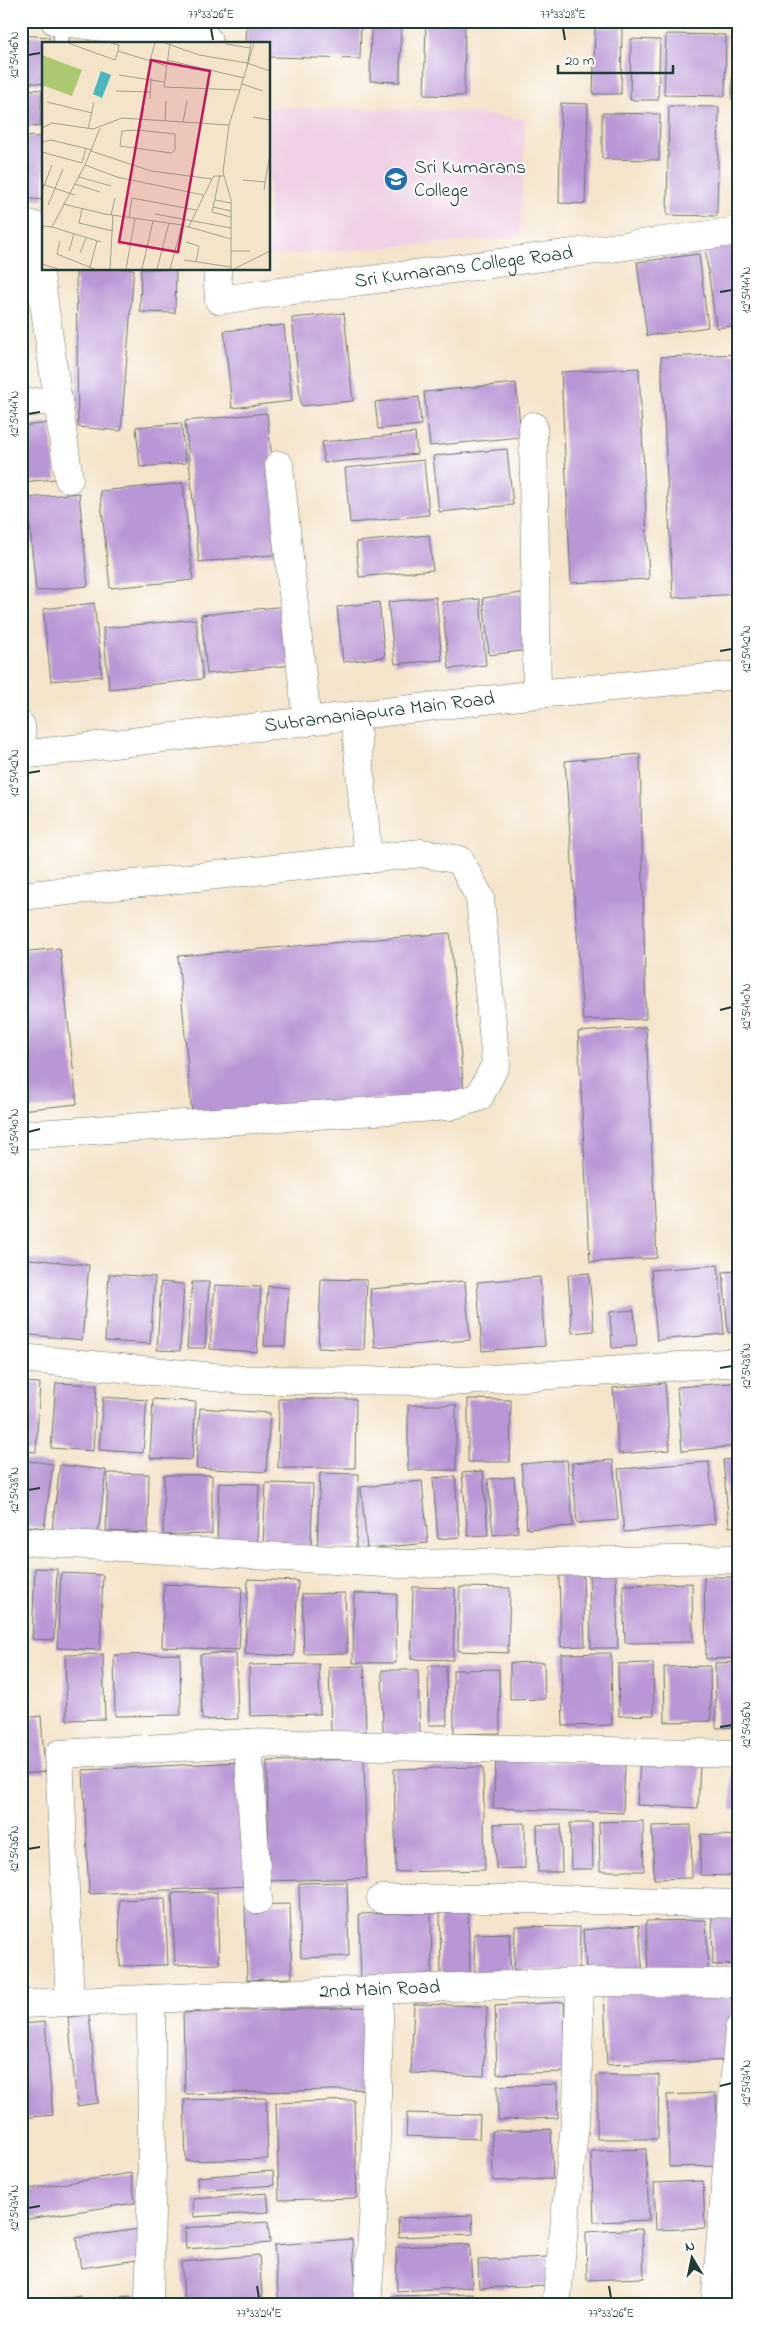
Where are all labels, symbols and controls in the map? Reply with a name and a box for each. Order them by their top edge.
text: 77°33'26"E [188,6,234,24]
text: 77°33'28"E [541,6,585,24]
text: 12°54'46"N [6,31,24,79]
inset map [42,42,270,270]
scale bar [558,42,672,74]
text: 20 m [565,50,595,72]
place label: Sri Kumarans College [414,154,526,207]
school or university icon: Sri Kumarans College [383,166,409,192]
street label: Sri Kumarans College Road [353,239,575,296]
text: 12°54'44"N [738,267,756,313]
text: 12°54'44"N [6,391,24,437]
text: 12°54'42"N [738,625,756,673]
street label: Subramaniapura Main Road [263,685,496,741]
text: 12°54'42"N [6,749,24,797]
text: 12°54'40"N [738,983,756,1031]
text: 12°54'40"N [6,1108,24,1156]
text: 12°54'38"N [738,1343,756,1389]
text: 12°54'38"N [6,1467,24,1513]
text: 12°54'36"N [738,1701,756,1749]
text: 12°54'36"N [6,1825,24,1873]
street label: 2nd Main Road [319,1973,441,2007]
text: 12°54'34"N [738,2060,756,2106]
text: 12°54'34"N [6,2185,24,2231]
north arrow [668,2234,718,2284]
text: N [684,2236,696,2258]
text: 77°33'24"E [236,2305,282,2323]
text: 77°33'26"E [588,2305,634,2323]

